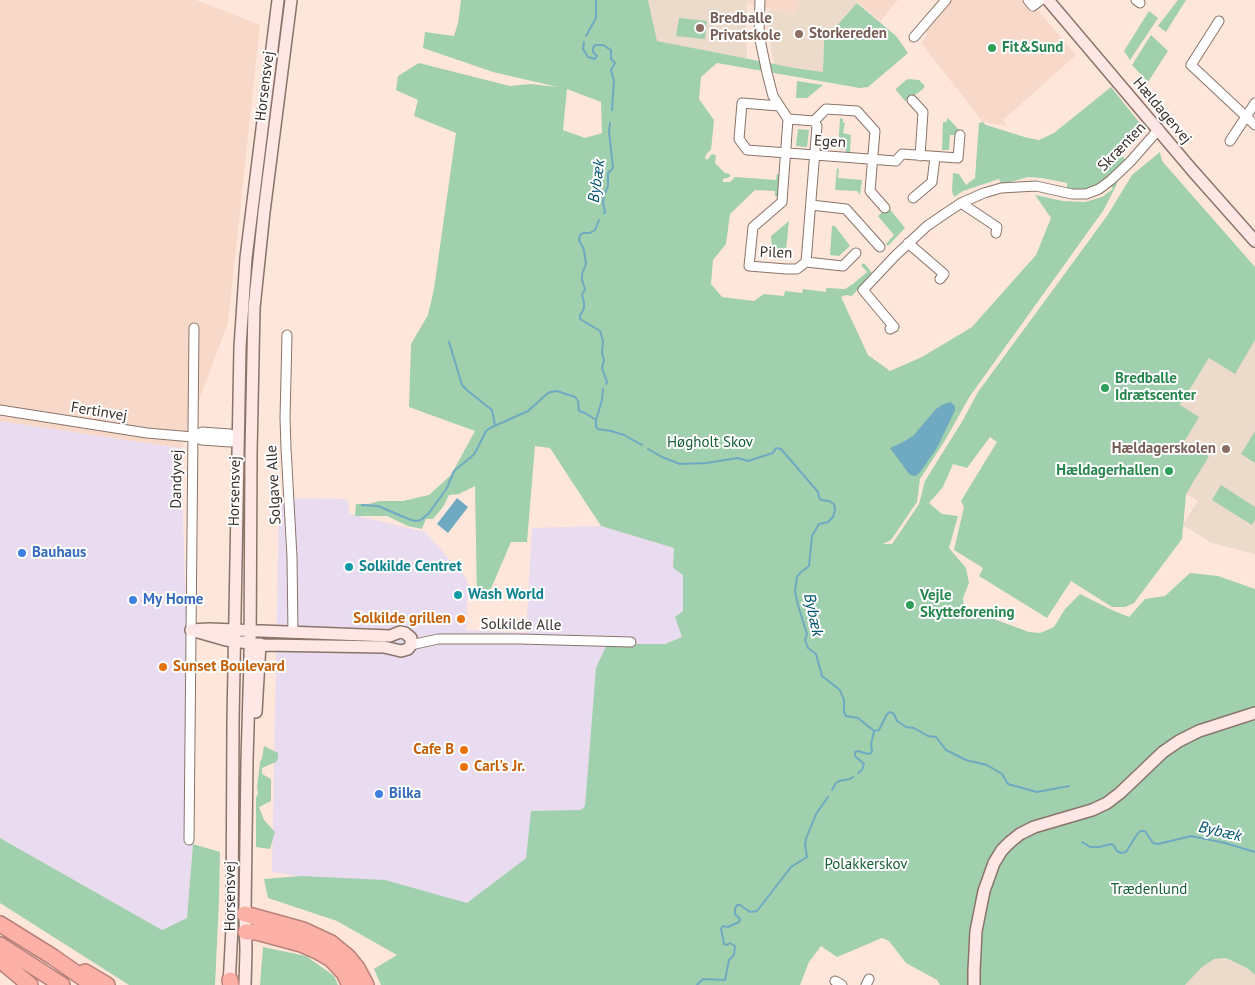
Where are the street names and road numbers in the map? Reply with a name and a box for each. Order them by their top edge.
street label: Horsensvej [252,50,278,122]
street label: Hældagervej [1129,74,1195,148]
street label: Skrænten [1094,119,1150,175]
street label: Egen [813,132,847,152]
street label: Pilen [759,243,793,263]
street label: Fertinvej [69,399,129,425]
street label: Solgave Alle [263,445,285,525]
street label: Dandyvej [167,449,187,509]
street label: Horsensvej [225,456,245,526]
street label: Solkilde Alle [480,615,562,635]
street label: Horsensvej [222,861,240,931]

